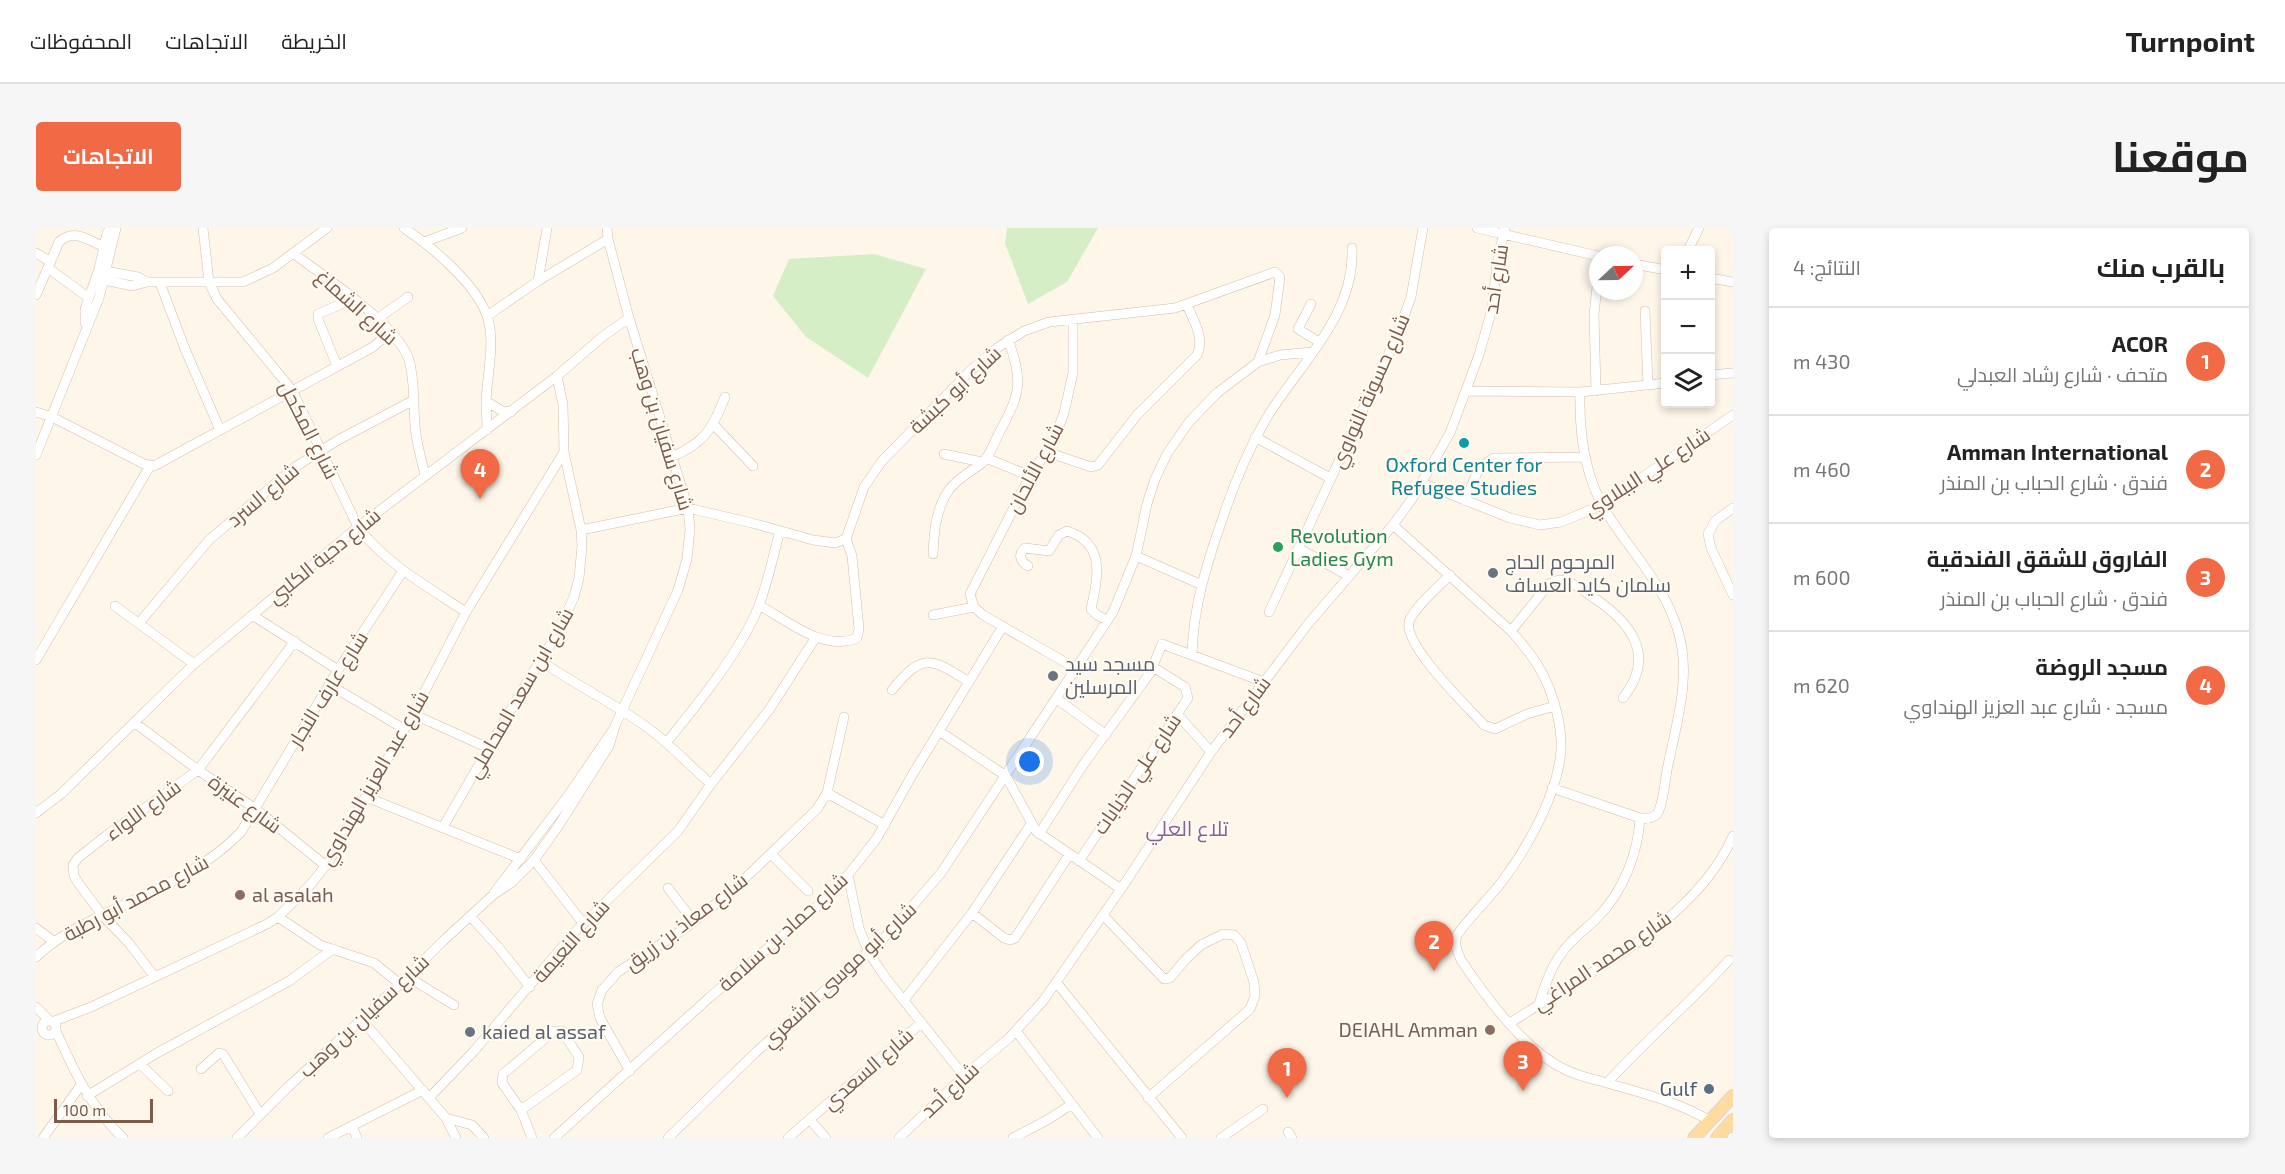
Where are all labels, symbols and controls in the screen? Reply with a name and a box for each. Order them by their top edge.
text: Turnpoint [2126,24,2255,58]
text: المحفوظات [30,28,132,53]
text: الاتجاهات [165,28,248,53]
text: الخريطة [281,28,347,53]
button: الاتجاهات [36,122,181,191]
text: موقعنا [2112,130,2249,180]
street label: شارع أحد [1478,242,1515,316]
north arrow [1589,246,1643,300]
map controls [1661,246,1715,408]
button: + [1661,246,1715,300]
text: بالقرب منك [2097,251,2225,282]
text: النتائج: 4 [1793,255,1861,279]
street label: شارع الشماغ [310,263,404,351]
button: − [1661,300,1715,354]
street label: شارع حسونة النواوي [1324,309,1419,474]
text: ACOR [2112,330,2168,356]
street label: شارع أبو كبشة [903,341,1007,440]
street label: شارع سفيان بن وهب [624,344,699,514]
text: 430 m [1793,349,1850,373]
text: 1 [2201,349,2210,373]
button: layers [1661,354,1715,408]
text: متحف · شارع رشاد العبدلي [1957,362,2168,386]
street label: شارع المكحل [272,377,345,484]
street label: شارع الألحان [1000,419,1070,518]
street label: شارع علي الببلاوي [1579,421,1717,525]
marker: Oxford Center for Refugee Studies [1457,436,1471,450]
text: Amman International [1947,438,2168,464]
pin: 4 [460,450,500,499]
place label: Oxford Center for Refugee Studies [1385,452,1543,499]
street label: شارع السرد [221,457,305,534]
text: 460 m [1793,457,1851,481]
text: 2 [2200,457,2211,481]
text: فندق · شارع الحباب بن المنذر [1940,470,2168,494]
street label: شارع دحية الكلبي [262,502,388,612]
place label: Revolution Ladies Gym [1290,523,1394,570]
marker: Revolution Ladies Gym [1271,540,1285,554]
text: الفاروق للشقق الفندقية [1927,545,2168,571]
place label: المرحوم الحاج سلمان كايد العساف [1505,549,1671,598]
text: 600 m [1793,565,1851,589]
text: 3 [2200,565,2211,589]
marker: المرحوم الحاج سلمان كايد العساف [1486,566,1500,580]
text: فندق · شارع الحباب بن المنذر [1940,586,2168,610]
street label: شارع ابن سعد المحاملي [460,603,582,785]
street label: شارع عارف النجار [282,626,375,753]
place label: مسجد سيد المرسلين [1065,651,1155,700]
text: مسجد الروضة [2035,653,2168,679]
marker: مسجد سيد المرسلين [1046,669,1060,683]
street label: شارع أحد [1213,671,1277,744]
text: 620 m [1793,673,1850,697]
text: 4 [2199,673,2212,697]
street label: شارع عبد العزيز الهنداوي [313,686,437,872]
text: مسجد · شارع عبد العزيز الهنداوي [1904,694,2168,718]
street label: شارع علي الذيابات [1087,709,1190,841]
your location [1015,747,1044,776]
street label: شارع عنيزة [203,769,287,840]
street label: شارع اللواء [100,774,187,847]
district label: تلاع العلي [1146,815,1229,845]
street label: شارع محمد أبو رطبة [59,849,214,948]
street label: شارع معاذ بن زريق [619,867,753,978]
street label: شارع حماد بن سلامة [713,867,854,998]
place label: al asalah [252,882,334,906]
marker: al asalah [233,888,247,902]
street label: شارع النعيمة [527,894,616,989]
street label: شارع أبو موسى الأشعري [756,896,924,1056]
street label: شارع محمد المراغي [1528,905,1678,1020]
pin: 2 [1414,922,1454,971]
street label: شارع سفيان بن وهب [293,949,435,1084]
place label: DEIAHL Amman [1339,1017,1478,1041]
place label: kaied al assaf [482,1019,606,1043]
street label: شارع السعدي [817,1022,921,1118]
marker: DEIAHL Amman [1483,1023,1497,1037]
marker: kaied al assaf [463,1025,477,1039]
pin: 3 [1504,1042,1542,1091]
pin: 1 [1268,1048,1306,1098]
street label: شارع أحد [915,1056,985,1124]
place label: Gulf [1660,1076,1697,1100]
marker: Gulf [1702,1082,1716,1096]
scale bar [54,1096,153,1124]
text: 100 m [63,1100,106,1119]

